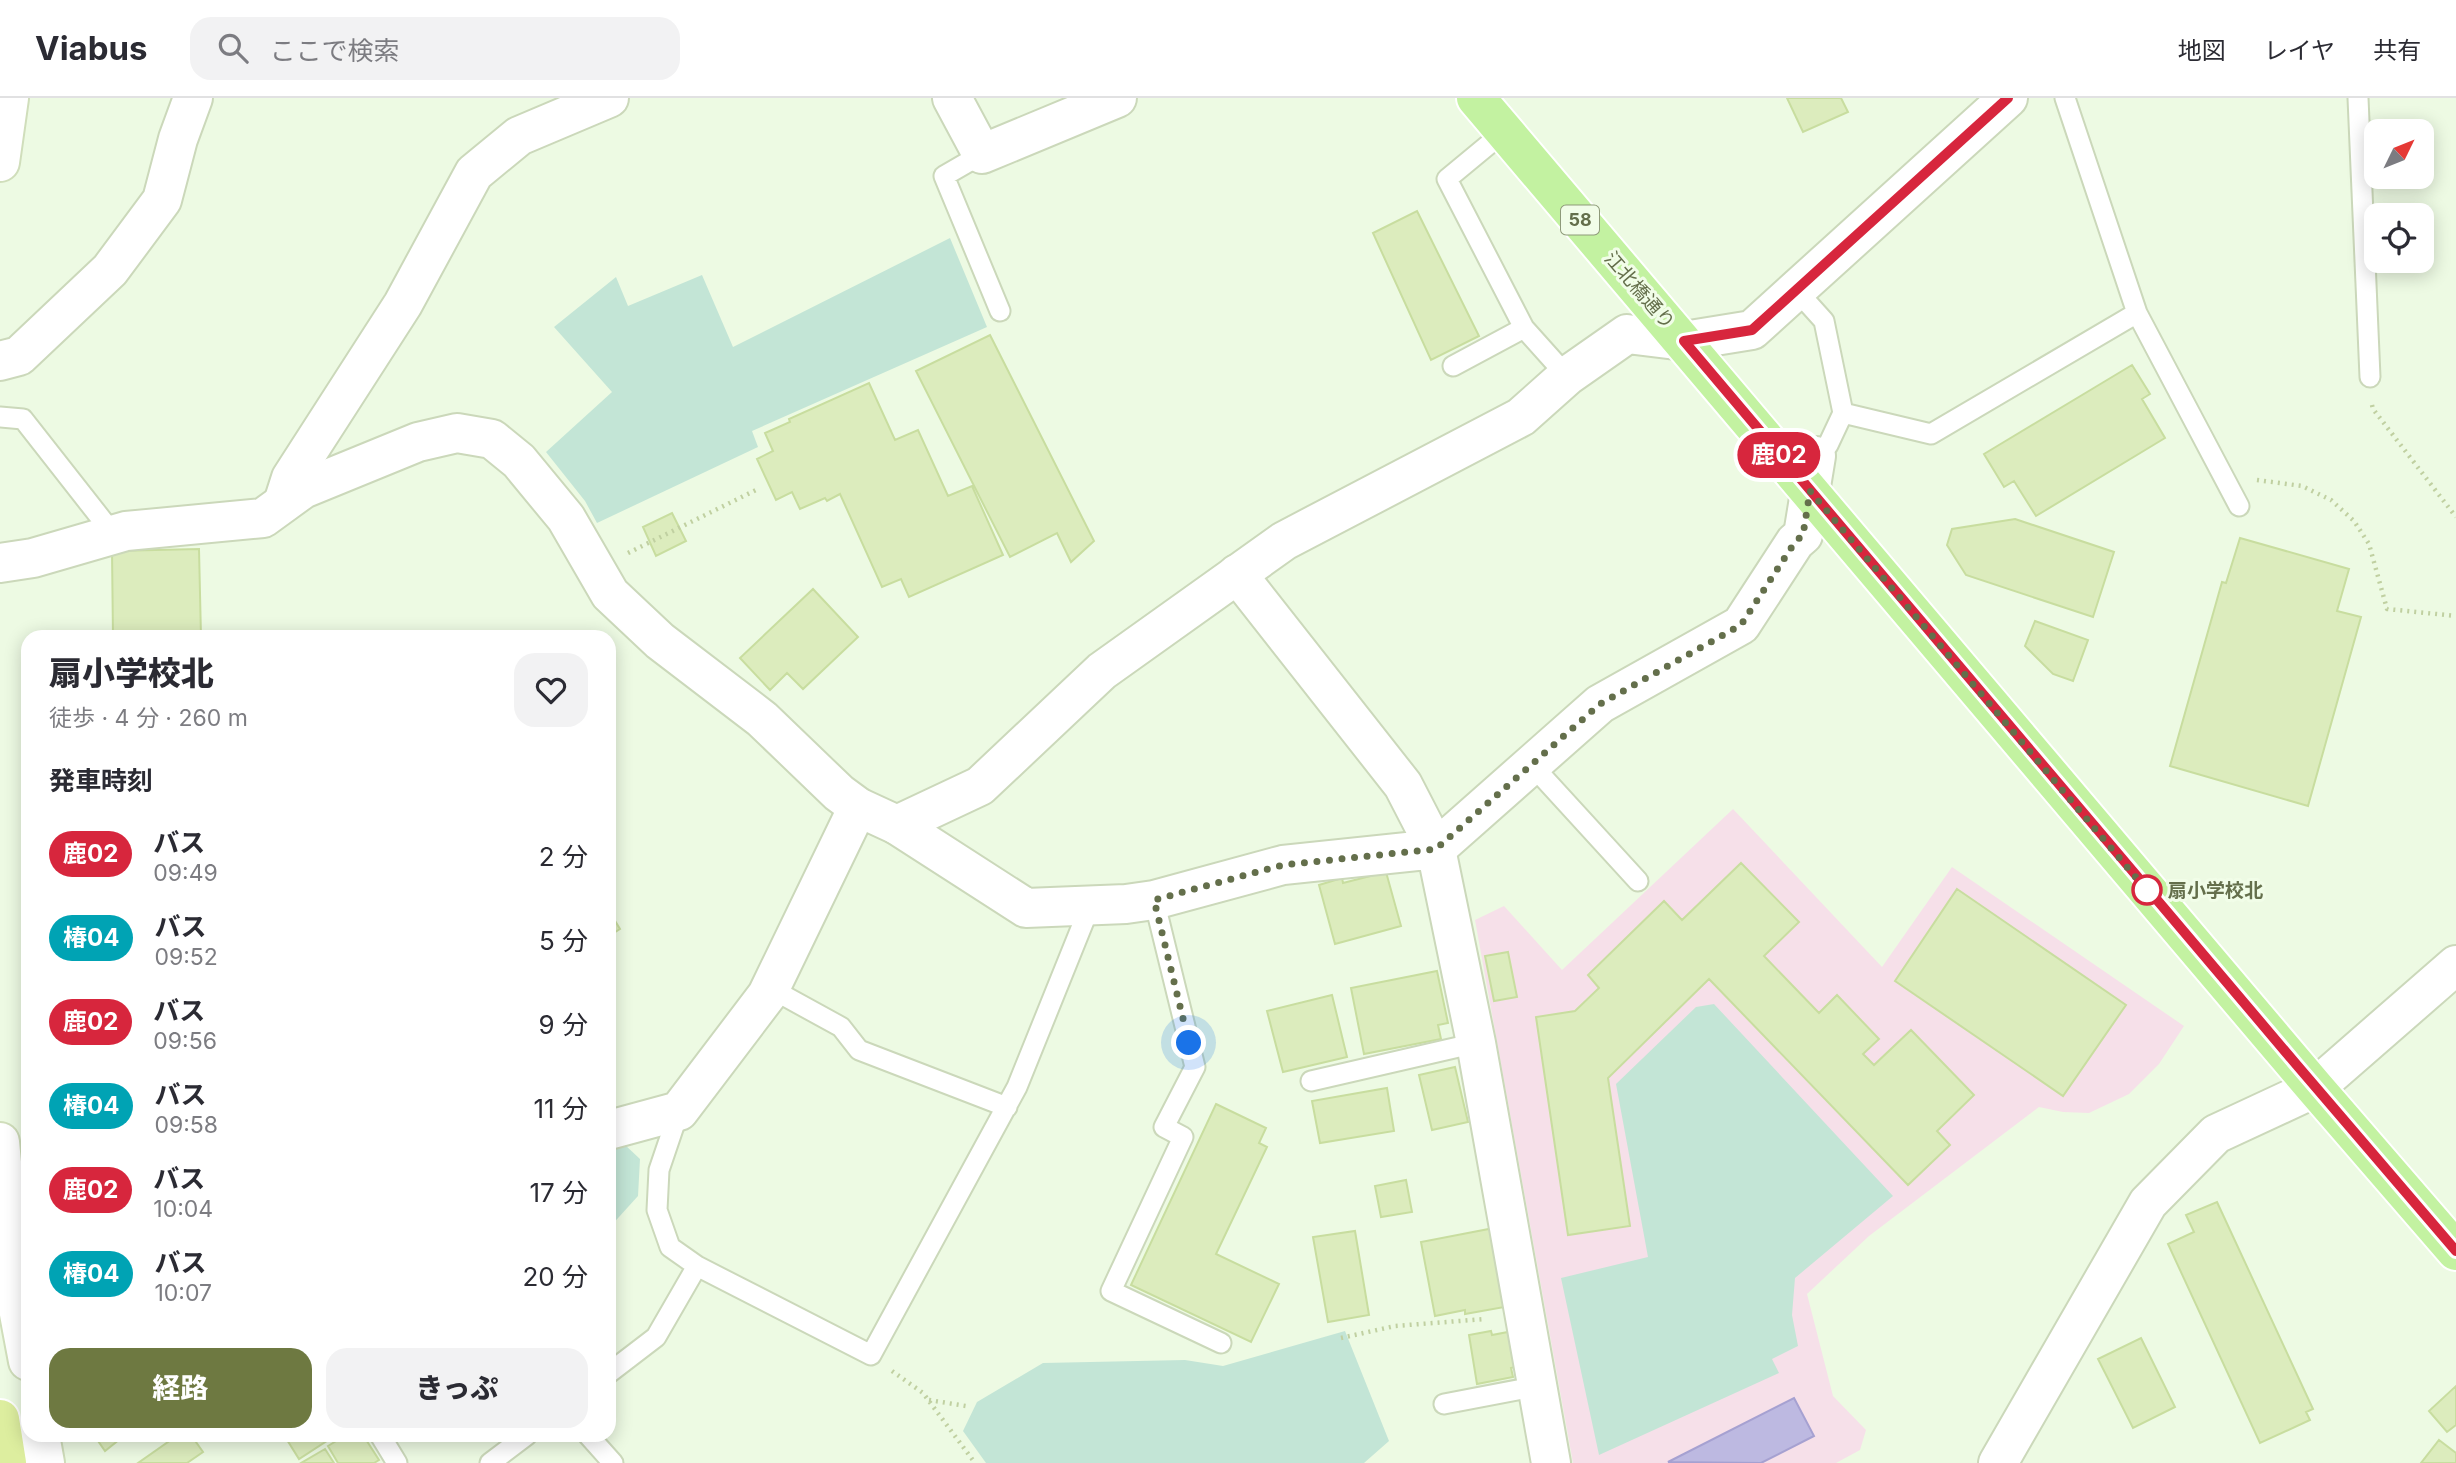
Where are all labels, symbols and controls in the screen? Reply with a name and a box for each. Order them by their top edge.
search box [190,17,680,80]
text: Viabus [35,28,148,68]
icon: search [214,29,252,67]
text: ここで検索 [270,35,400,66]
text: 地図 [2178,36,2226,65]
text: レイヤ [2264,36,2335,65]
text: 共有 [2373,36,2421,65]
north arrow [2364,119,2434,189]
map controls [2364,119,2434,273]
button: locate [2364,203,2434,273]
road number: 58 [1561,205,1599,234]
street label: 江北橋通り [1600,247,1679,334]
line badge: 鹿02 [1739,432,1819,478]
text: 鹿02 [1751,440,1807,469]
text: 扇小学校北 [49,653,214,693]
button: heart [514,653,588,727]
text: 徒歩 · 4 分 · 260 m [49,704,248,732]
text: 発車時刻 [49,765,153,796]
text: バス [153,827,205,858]
text: 鹿02 [63,839,118,868]
text: 2 分 [539,841,588,872]
text: 09:49 [153,859,218,887]
marker: 扇小学校北 [2132,875,2162,905]
place label: 扇小学校北 [2168,879,2263,902]
text: バス [154,911,206,942]
text: 椿04 [63,923,119,952]
text: 5 分 [539,925,588,956]
text: 09:52 [154,943,218,971]
text: バス [153,995,205,1026]
text: 鹿02 [63,1007,118,1036]
text: 9 分 [539,1009,588,1040]
your location [1171,1025,1206,1060]
text: 09:56 [153,1027,217,1055]
text: バス [154,1079,206,1110]
text: 椿04 [63,1091,119,1120]
text: 11 分 [534,1093,588,1124]
text: 09:58 [154,1111,218,1139]
text: バス [153,1163,205,1194]
text: 鹿02 [63,1175,118,1204]
text: 17 分 [529,1177,588,1208]
text: 10:04 [153,1195,213,1223]
text: バス [154,1247,206,1278]
text: 椿04 [63,1259,119,1288]
text: 20 分 [522,1261,588,1292]
text: 10:07 [154,1279,212,1307]
button: 経路 [49,1348,312,1428]
button: きっぷ [326,1348,588,1428]

